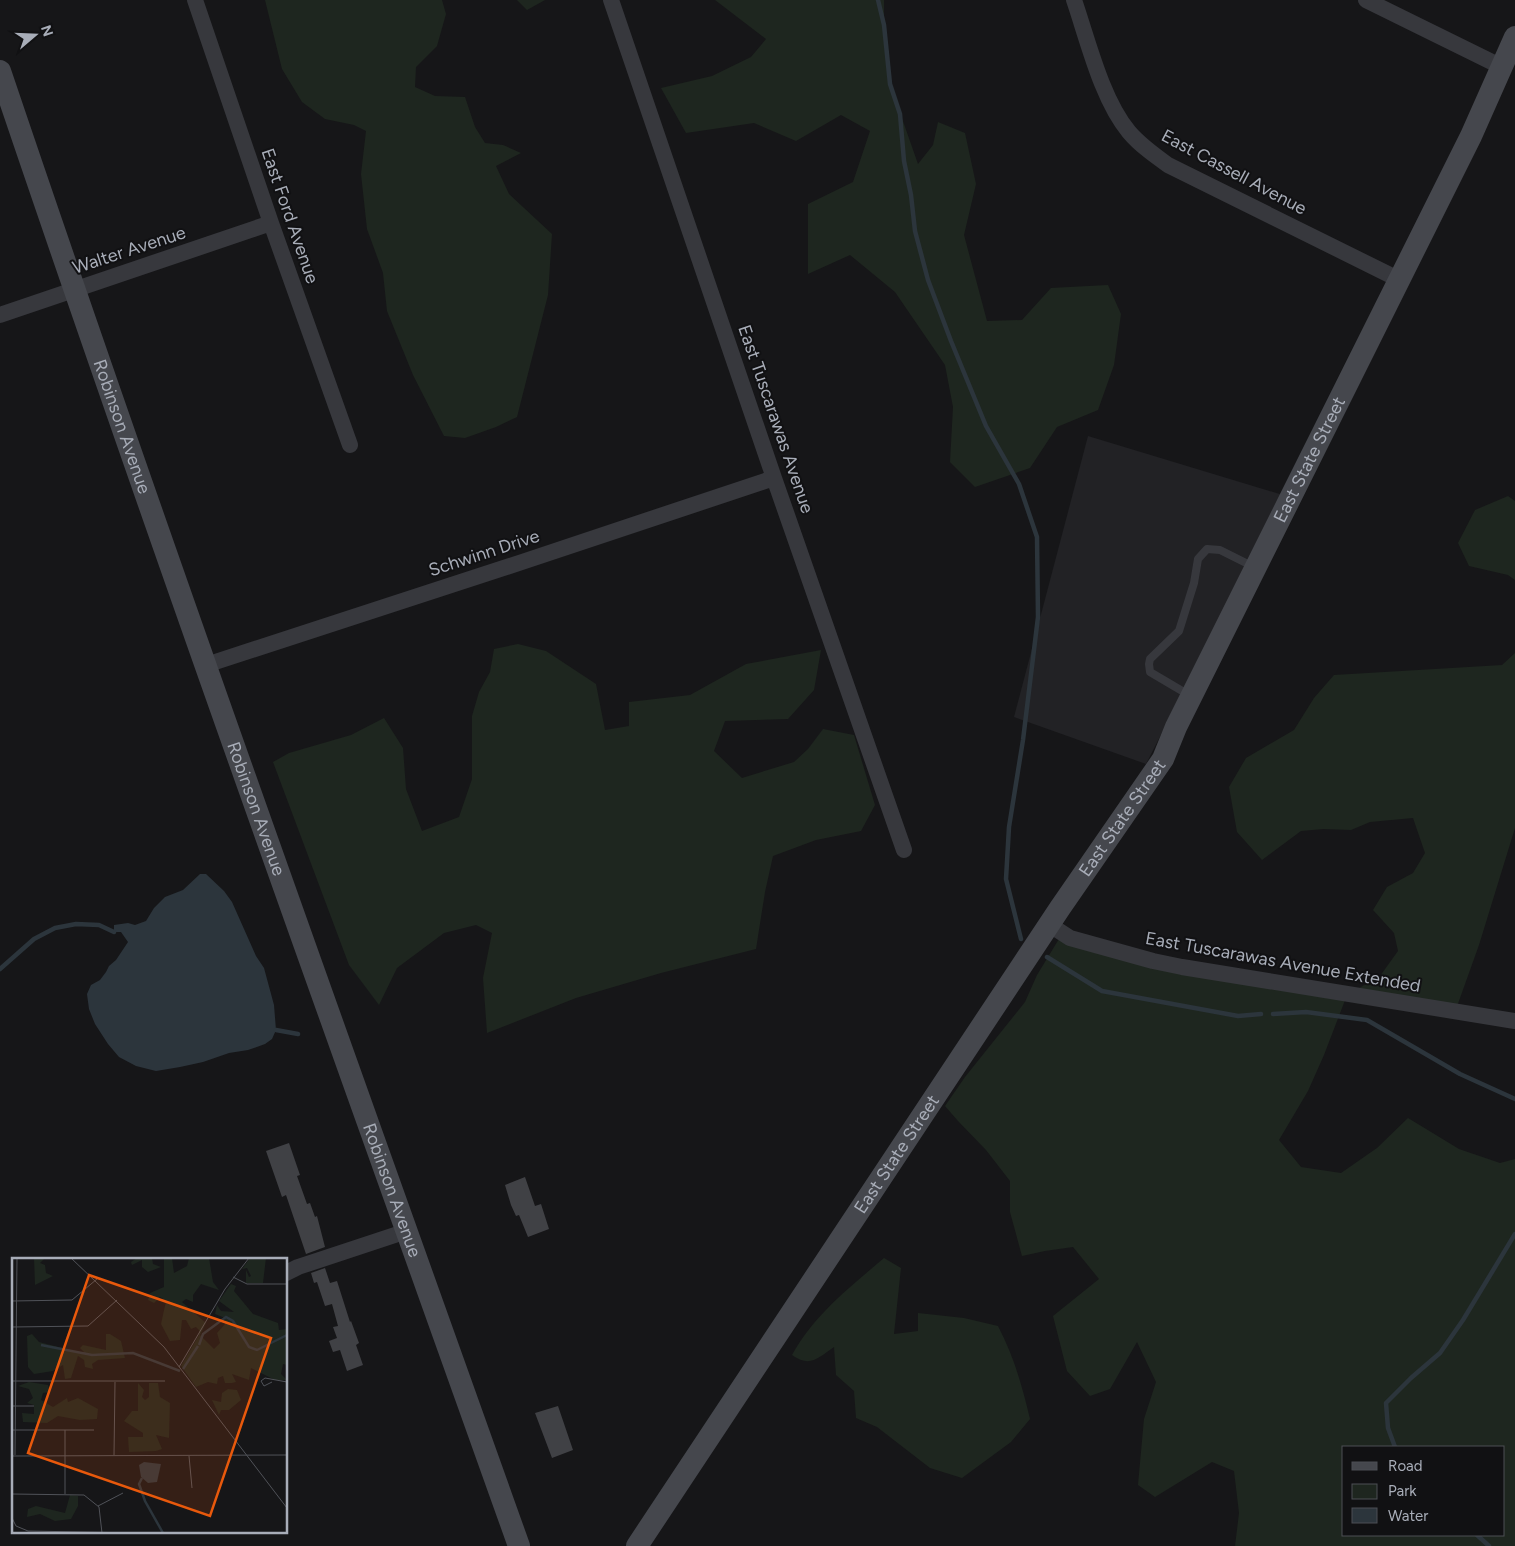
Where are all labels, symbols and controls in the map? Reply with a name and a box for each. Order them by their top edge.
north arrow [10,10,60,60]
text: N [37,23,57,39]
street label: East Cassell Avenue [1158,124,1311,220]
street label: East Ford Avenue [257,146,323,287]
street label: Walter Avenue [70,221,189,279]
street label: East Tuscarawas Avenue [733,322,819,516]
street label: Robinson Avenue [89,357,156,497]
street label: East State Street [1269,393,1350,526]
street label: Schwinn Drive [426,525,542,581]
street label: Robinson Avenue [222,739,290,879]
street label: East State Street [1074,755,1171,881]
street label: East Tuscarawas Avenue Extended [1144,927,1422,997]
street label: East State Street [849,1091,944,1218]
street label: Robinson Avenue [358,1120,426,1260]
inset map [12,1258,288,1534]
legend [1342,1446,1505,1536]
text: Road [1388,1457,1423,1475]
text: Park [1388,1482,1417,1500]
text: Water [1388,1507,1428,1525]

